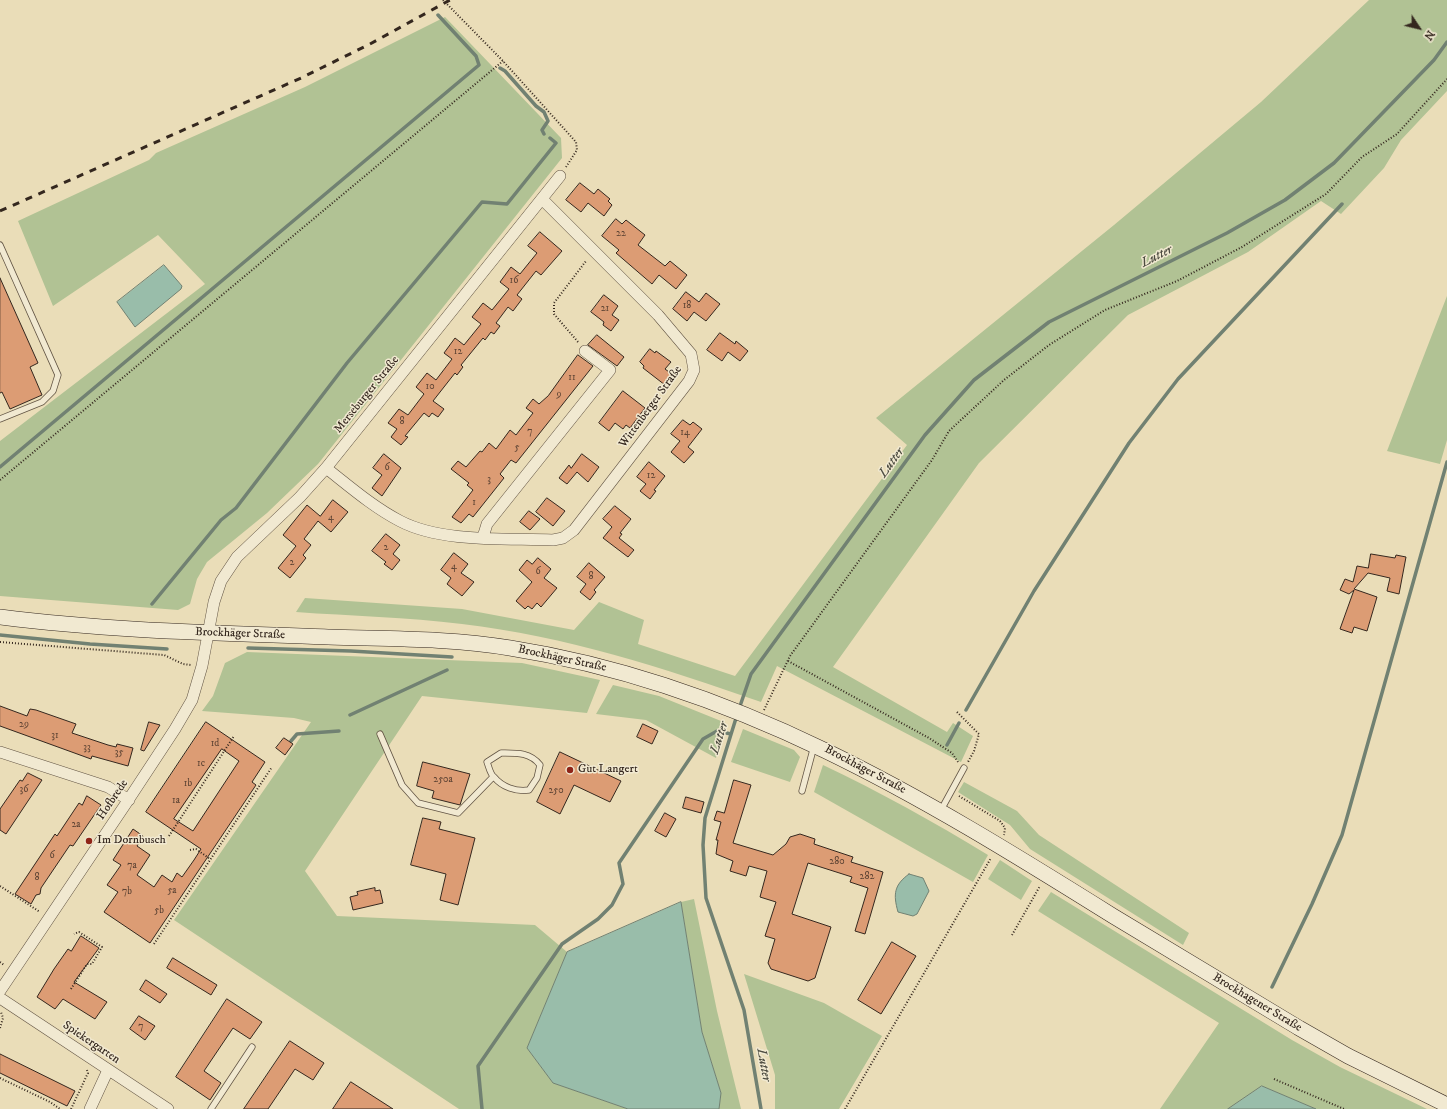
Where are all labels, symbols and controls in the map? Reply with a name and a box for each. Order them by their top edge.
north arrow [1399,8,1439,48]
text: N [1421,27,1437,43]
house number: 22 [616,228,626,240]
water label: Lutter [1139,243,1175,271]
house number: 16 [510,275,518,287]
house number: 18 [683,300,691,312]
house number: 21 [601,303,609,315]
house number: 12 [454,346,462,358]
street label: Merseburger Straße [332,354,402,436]
street label: Wittenberger Straße [616,363,686,451]
house number: 11 [568,372,576,384]
house number: 10 [425,381,435,393]
house number: 9 [557,389,561,401]
house number: 8 [399,416,405,428]
house number: 7 [527,426,533,438]
house number: 14 [680,427,690,439]
house number: 5 [515,442,519,454]
water label: Lutter [876,445,908,481]
house number: 6 [384,462,390,474]
house number: 12 [647,470,655,482]
house number: 3 [487,474,491,486]
house number: 1 [472,497,476,509]
house number: 4 [328,512,334,524]
house number: 2 [384,542,388,554]
house number: 2 [290,557,294,569]
house number: 4 [451,561,457,573]
house number: 6 [535,566,541,578]
house number: 8 [588,571,594,583]
street label: Brockhäger Straße [195,625,285,643]
street label: Brockhäger Straße [516,643,608,675]
house number: 29 [19,719,29,731]
water label: Lutter [707,720,733,756]
house number: 31 [51,730,59,742]
house number: 1d [211,738,219,750]
house number: 33 [83,742,91,754]
street label: Brockhäger Straße [822,742,908,798]
house number: 35 [115,747,123,759]
house number: 1c [197,758,205,770]
place label: Gut Langert [578,763,638,777]
marker: Gut Langert [565,765,575,775]
house number: 250a [433,774,453,786]
street label: Hofbrede [94,777,132,823]
house number: 1b [184,778,192,790]
house number: 36 [20,784,28,796]
house number: 250 [548,785,564,797]
house number: 1a [172,795,180,807]
house number: 2a [71,819,81,831]
place label: Im Dornbusch [97,834,166,848]
marker: Im Dornbusch [84,836,94,846]
house number: 6 [49,850,55,862]
house number: 280 [829,856,845,868]
house number: 7a [127,860,137,872]
house number: 282 [860,871,874,883]
house number: 8 [34,872,40,884]
house number: 5a [167,885,177,897]
house number: 7b [122,886,132,898]
house number: 5b [154,905,164,917]
street label: Brockhagener Straße [1210,971,1304,1035]
street label: Spiekergarten [60,1019,122,1067]
house number: 7 [138,1021,144,1033]
water label: Lutter [752,1047,774,1083]

